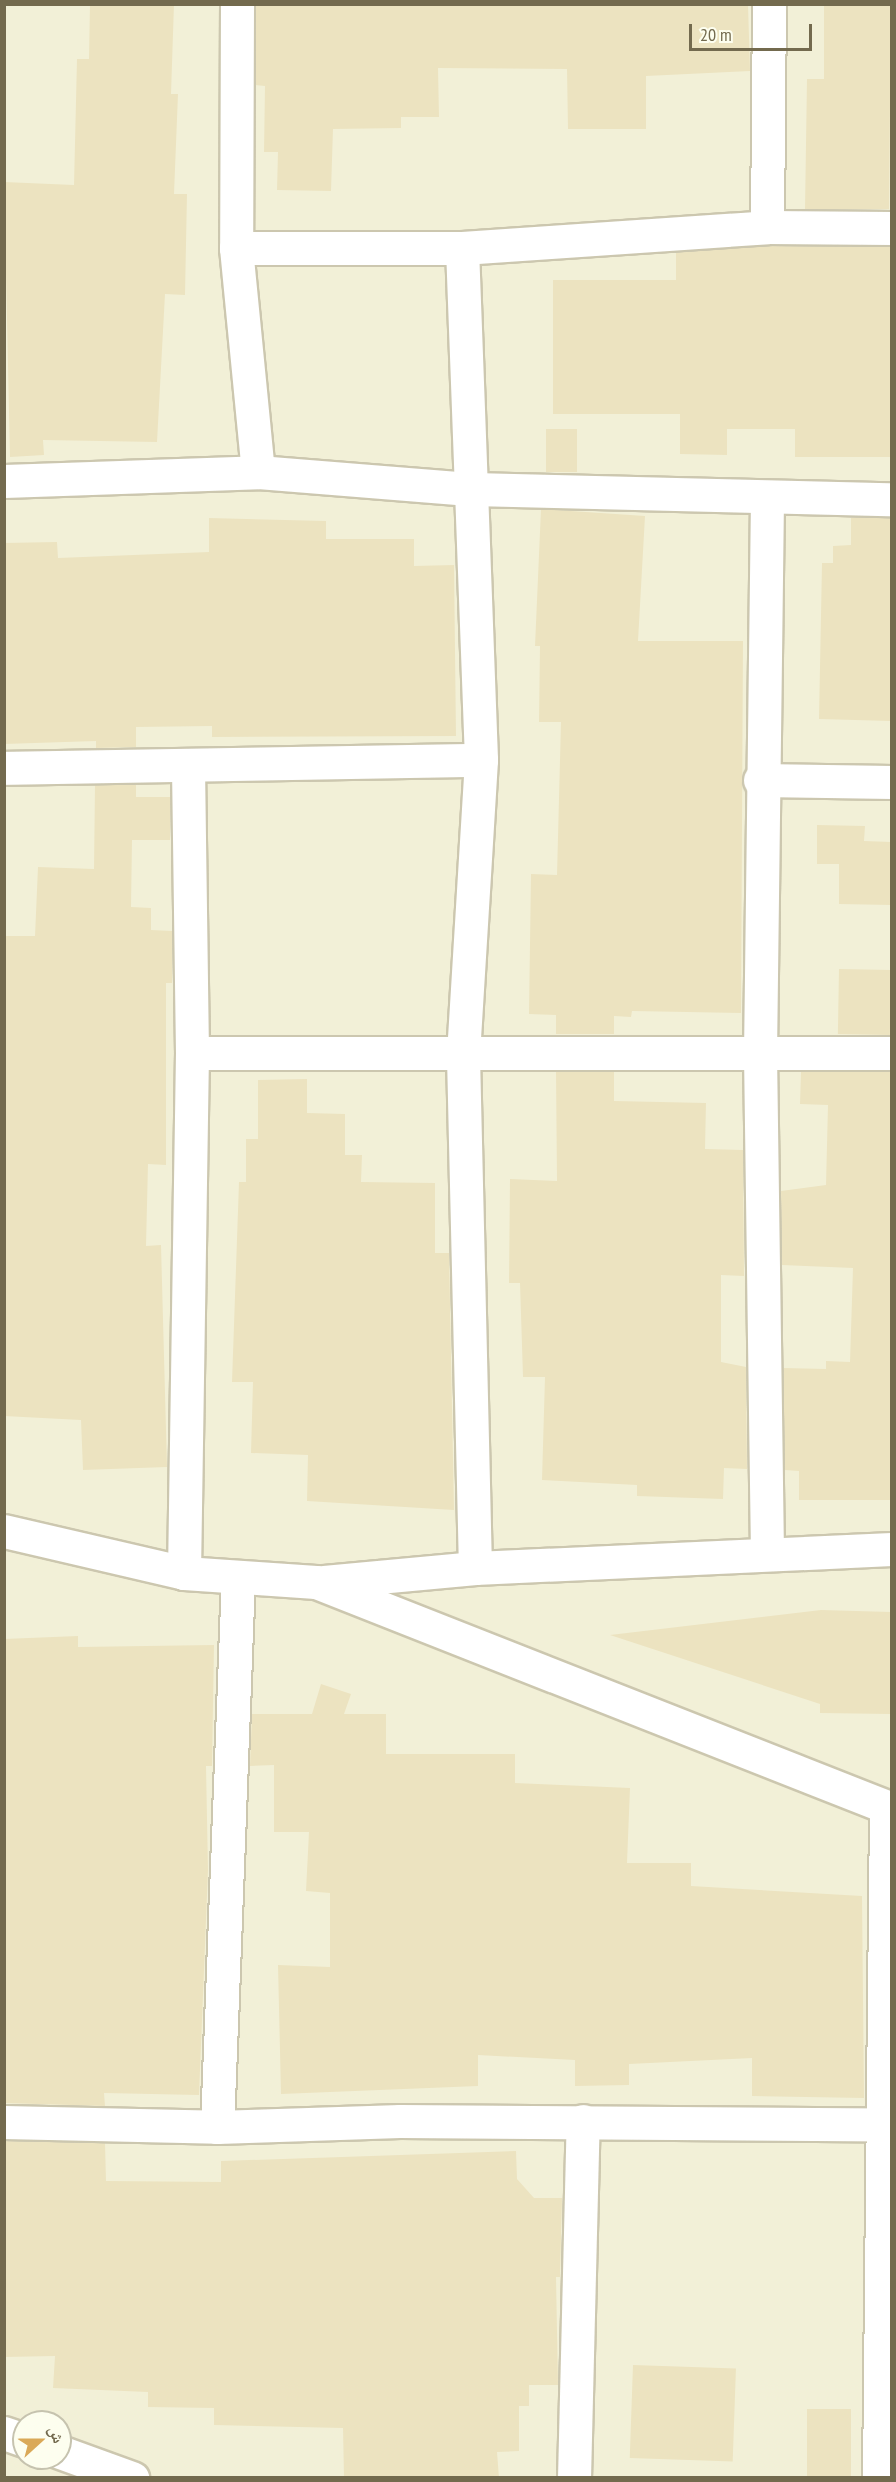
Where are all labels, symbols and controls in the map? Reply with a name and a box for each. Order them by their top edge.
scale bar [692,12,815,50]
text: 20 m [700,23,732,46]
north arrow [12,2410,72,2470]
text: ش [45,2423,69,2446]

